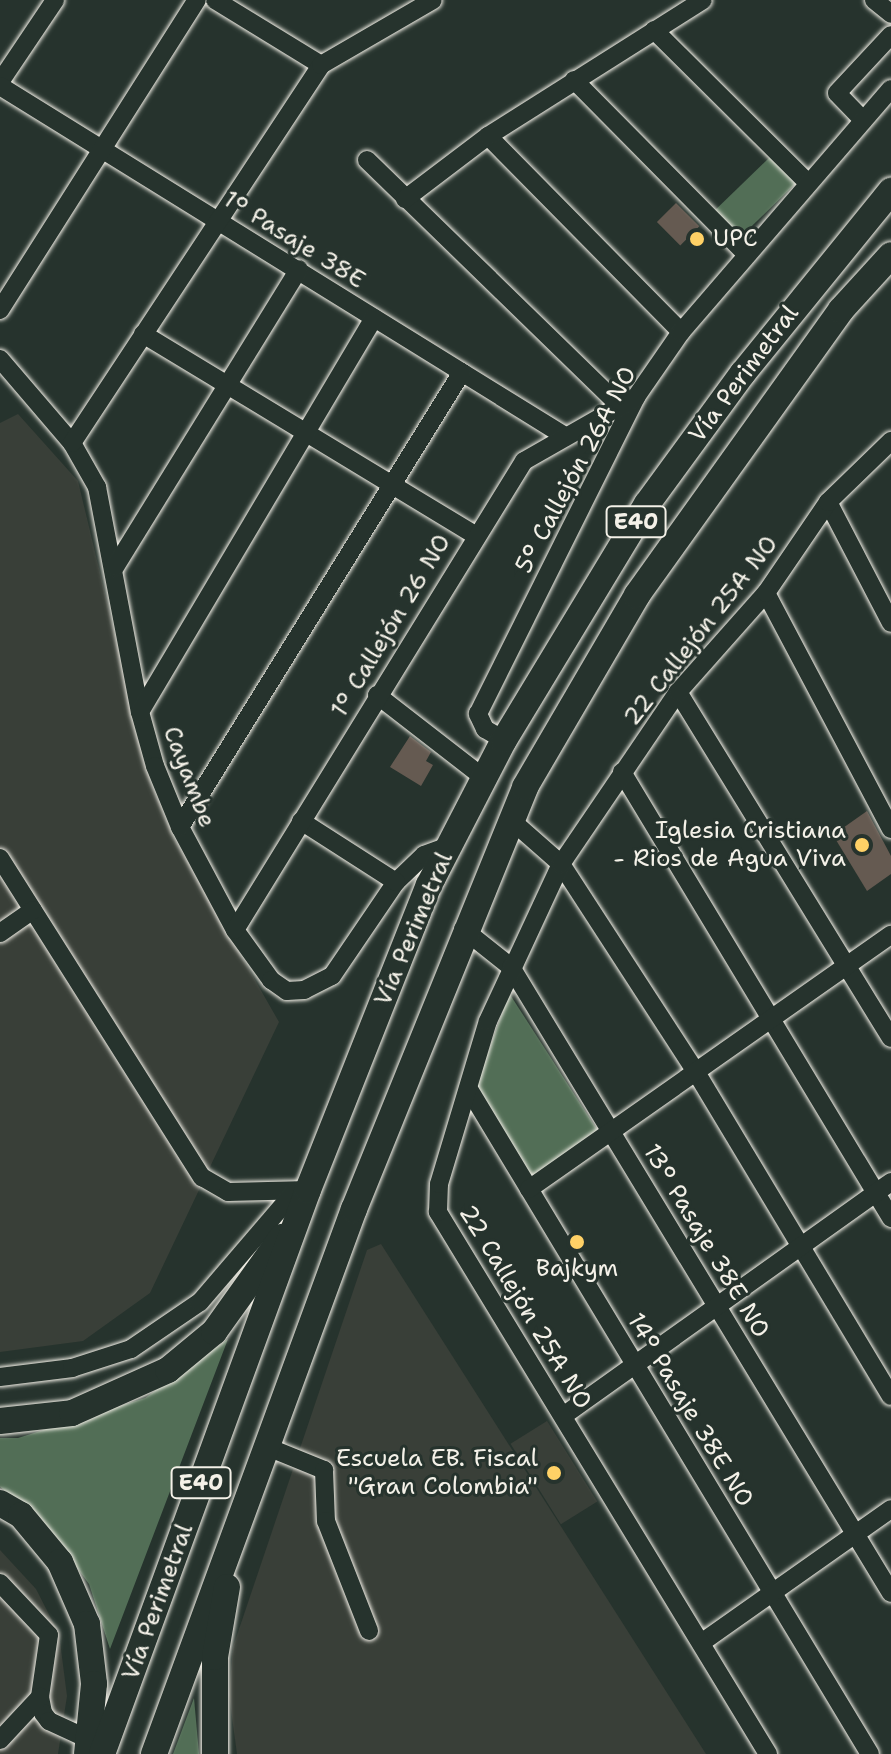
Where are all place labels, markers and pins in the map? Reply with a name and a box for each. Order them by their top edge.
place label: UPC [713,225,758,253]
marker: UPC [688,230,706,248]
place label: Iglesia Cristiana - Rios de Agua Viva [613,817,846,873]
marker: Iglesia Cristiana - Rios de Agua Viva [853,836,871,854]
marker: Bajkym [568,1233,586,1251]
place label: Bajkym [536,1255,618,1283]
place label: Escuela EB. Fiscal "Gran Colombia" [336,1445,538,1501]
marker: Escuela EB. Fiscal "Gran Colombia" [545,1464,563,1482]

